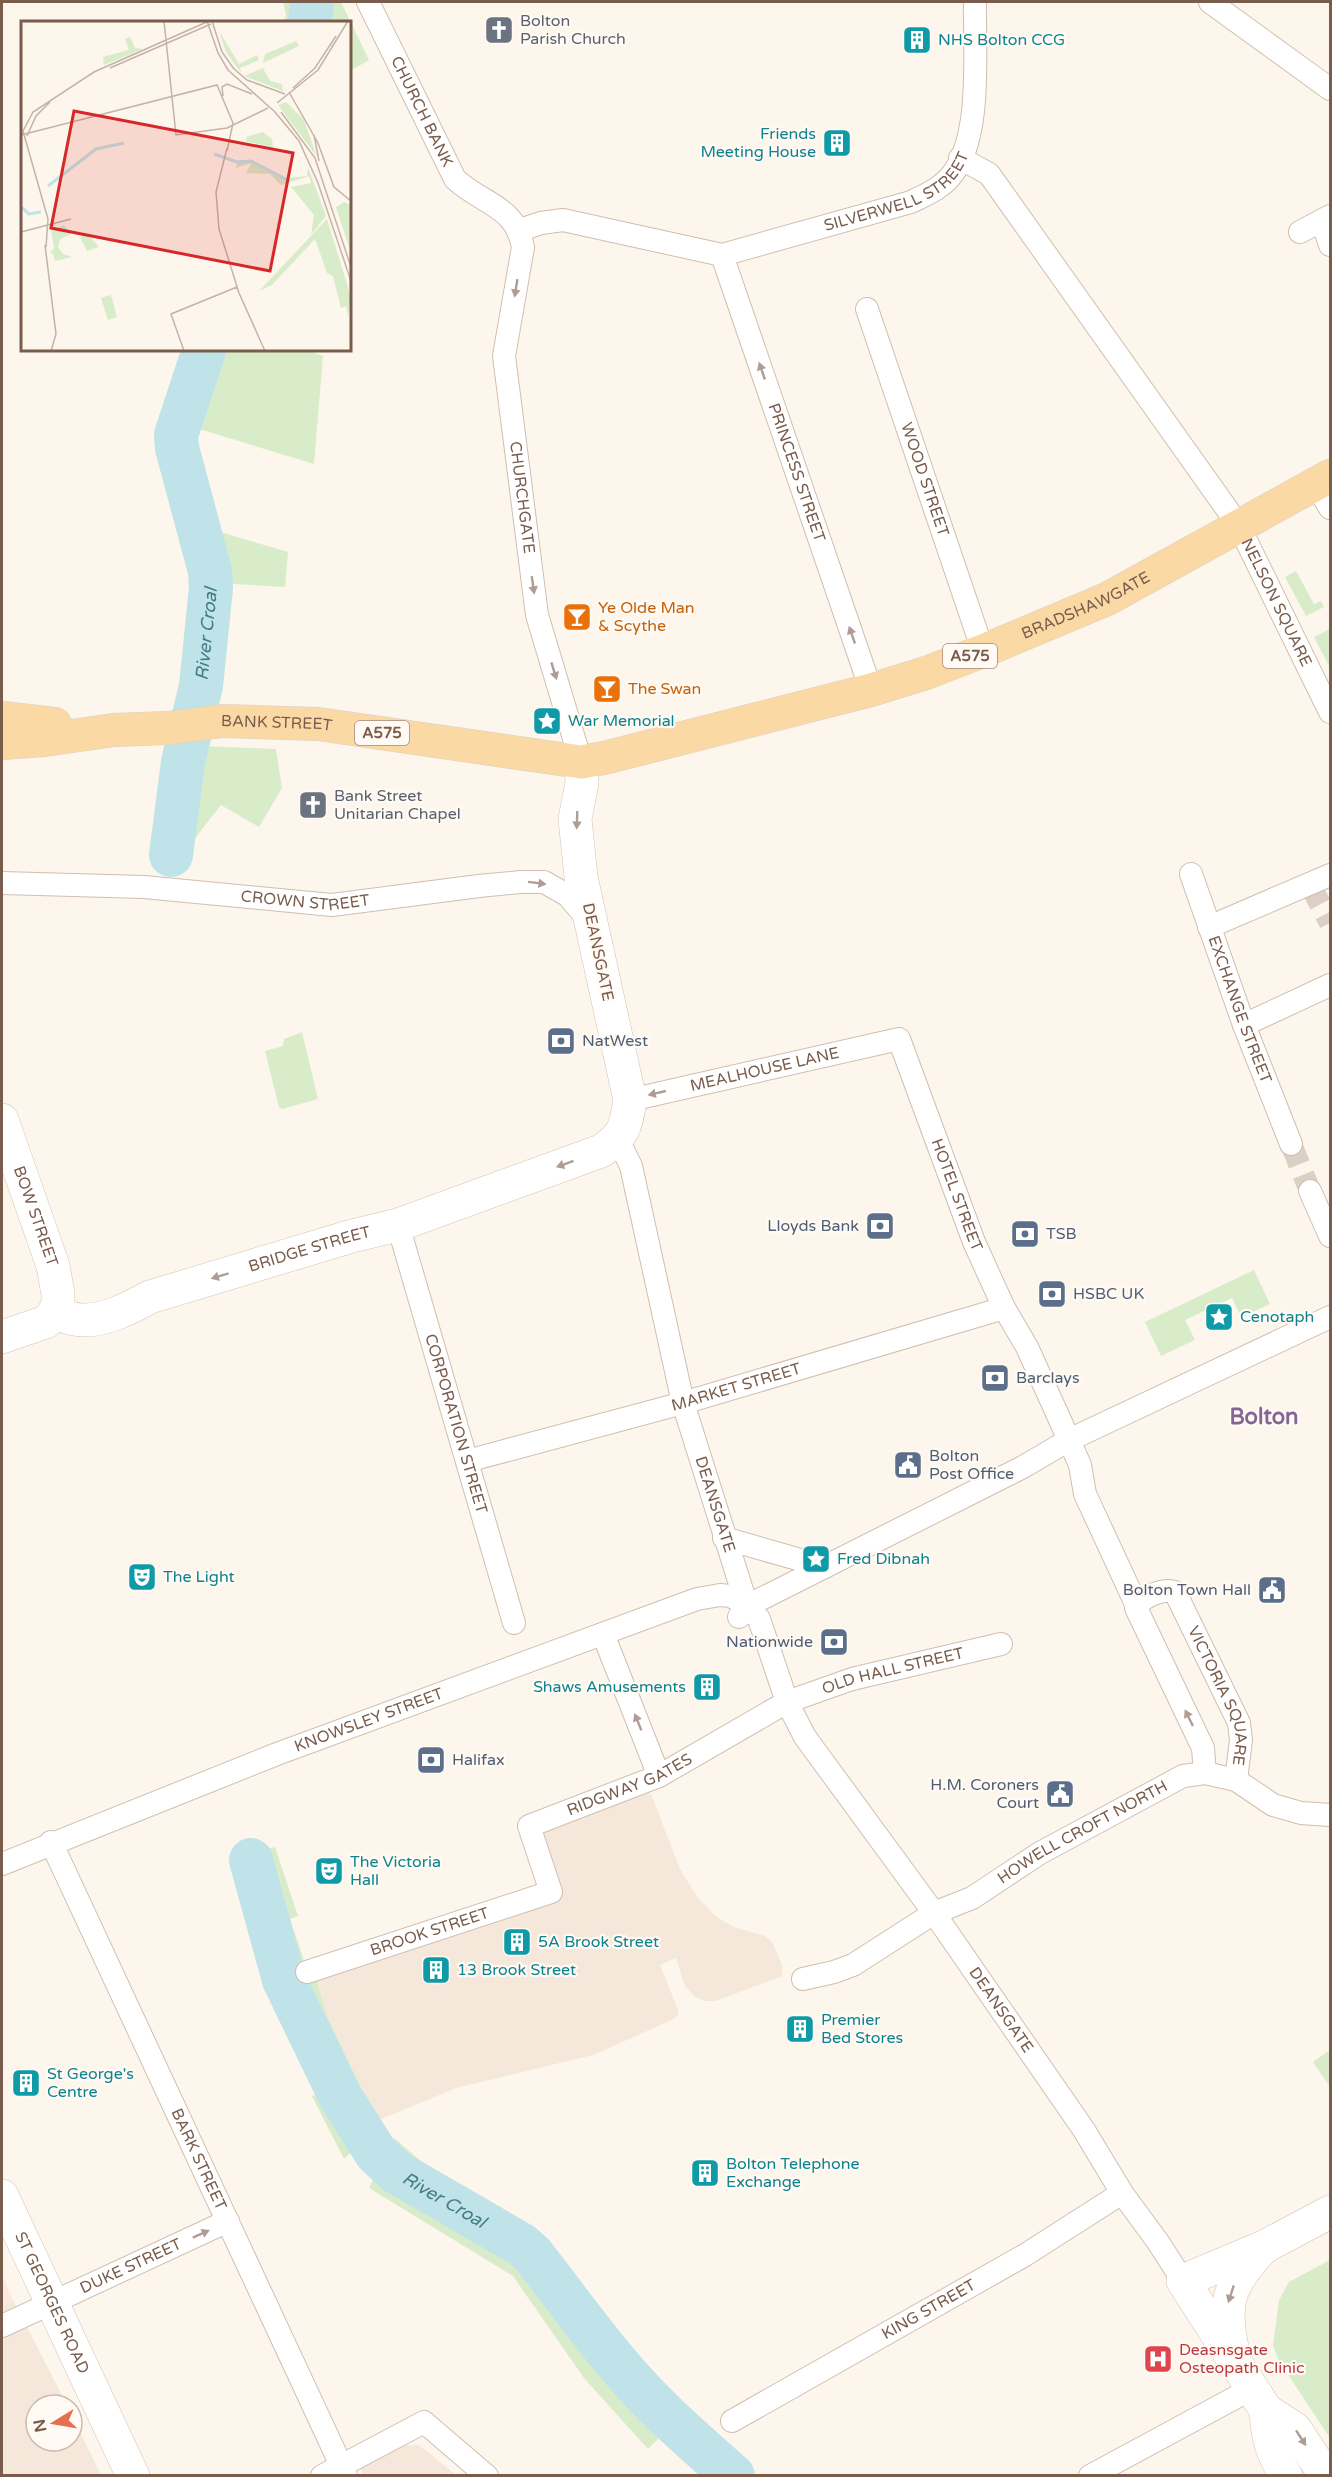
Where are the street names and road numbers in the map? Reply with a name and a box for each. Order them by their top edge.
street label: CHURCH BANK [386,53,458,170]
street label: SILVERWELL STREET [822,148,973,236]
street label: PRINCESS STREET [764,401,830,545]
street label: WOOD STREET [896,420,953,539]
street label: CHURCHGATE [505,440,539,555]
street label: NELSON SQUARE [1237,535,1316,670]
street label: BRADSHAWGATE [1018,567,1154,644]
road number: A575 [943,644,997,668]
street label: BANK STREET [221,711,334,736]
road number: A575 [355,721,409,745]
street label: CROWN STREET [240,886,371,915]
street label: DEANSGATE [578,901,618,1003]
street label: EXCHANGE STREET [1203,933,1276,1086]
street label: MEALHOUSE LANE [688,1043,841,1096]
street label: HOTEL STREET [927,1136,987,1255]
street label: BOW STREET [9,1163,62,1269]
street label: BRIDGE STREET [246,1222,373,1277]
street label: CORPORATION STREET [420,1332,492,1516]
street label: MARKET STREET [669,1359,804,1416]
street label: DEANSGATE [690,1454,740,1555]
street label: VICTORIA SQUARE [1183,1623,1251,1767]
street label: OLD HALL STREET [819,1643,966,1699]
street label: KNOWSLEY STREET [292,1683,446,1757]
street label: RIDGWAY GATES [564,1749,696,1820]
street label: HOWELL CROFT NORTH [994,1776,1171,1888]
street label: BROOK STREET [368,1903,492,1961]
street label: DEANSGATE [964,1963,1038,2057]
street label: BARK STREET [166,2105,231,2214]
street label: ST GEORGES ROAD [10,2229,94,2377]
street label: DUKE STREET [77,2234,185,2298]
street label: KING STREET [878,2275,979,2344]

